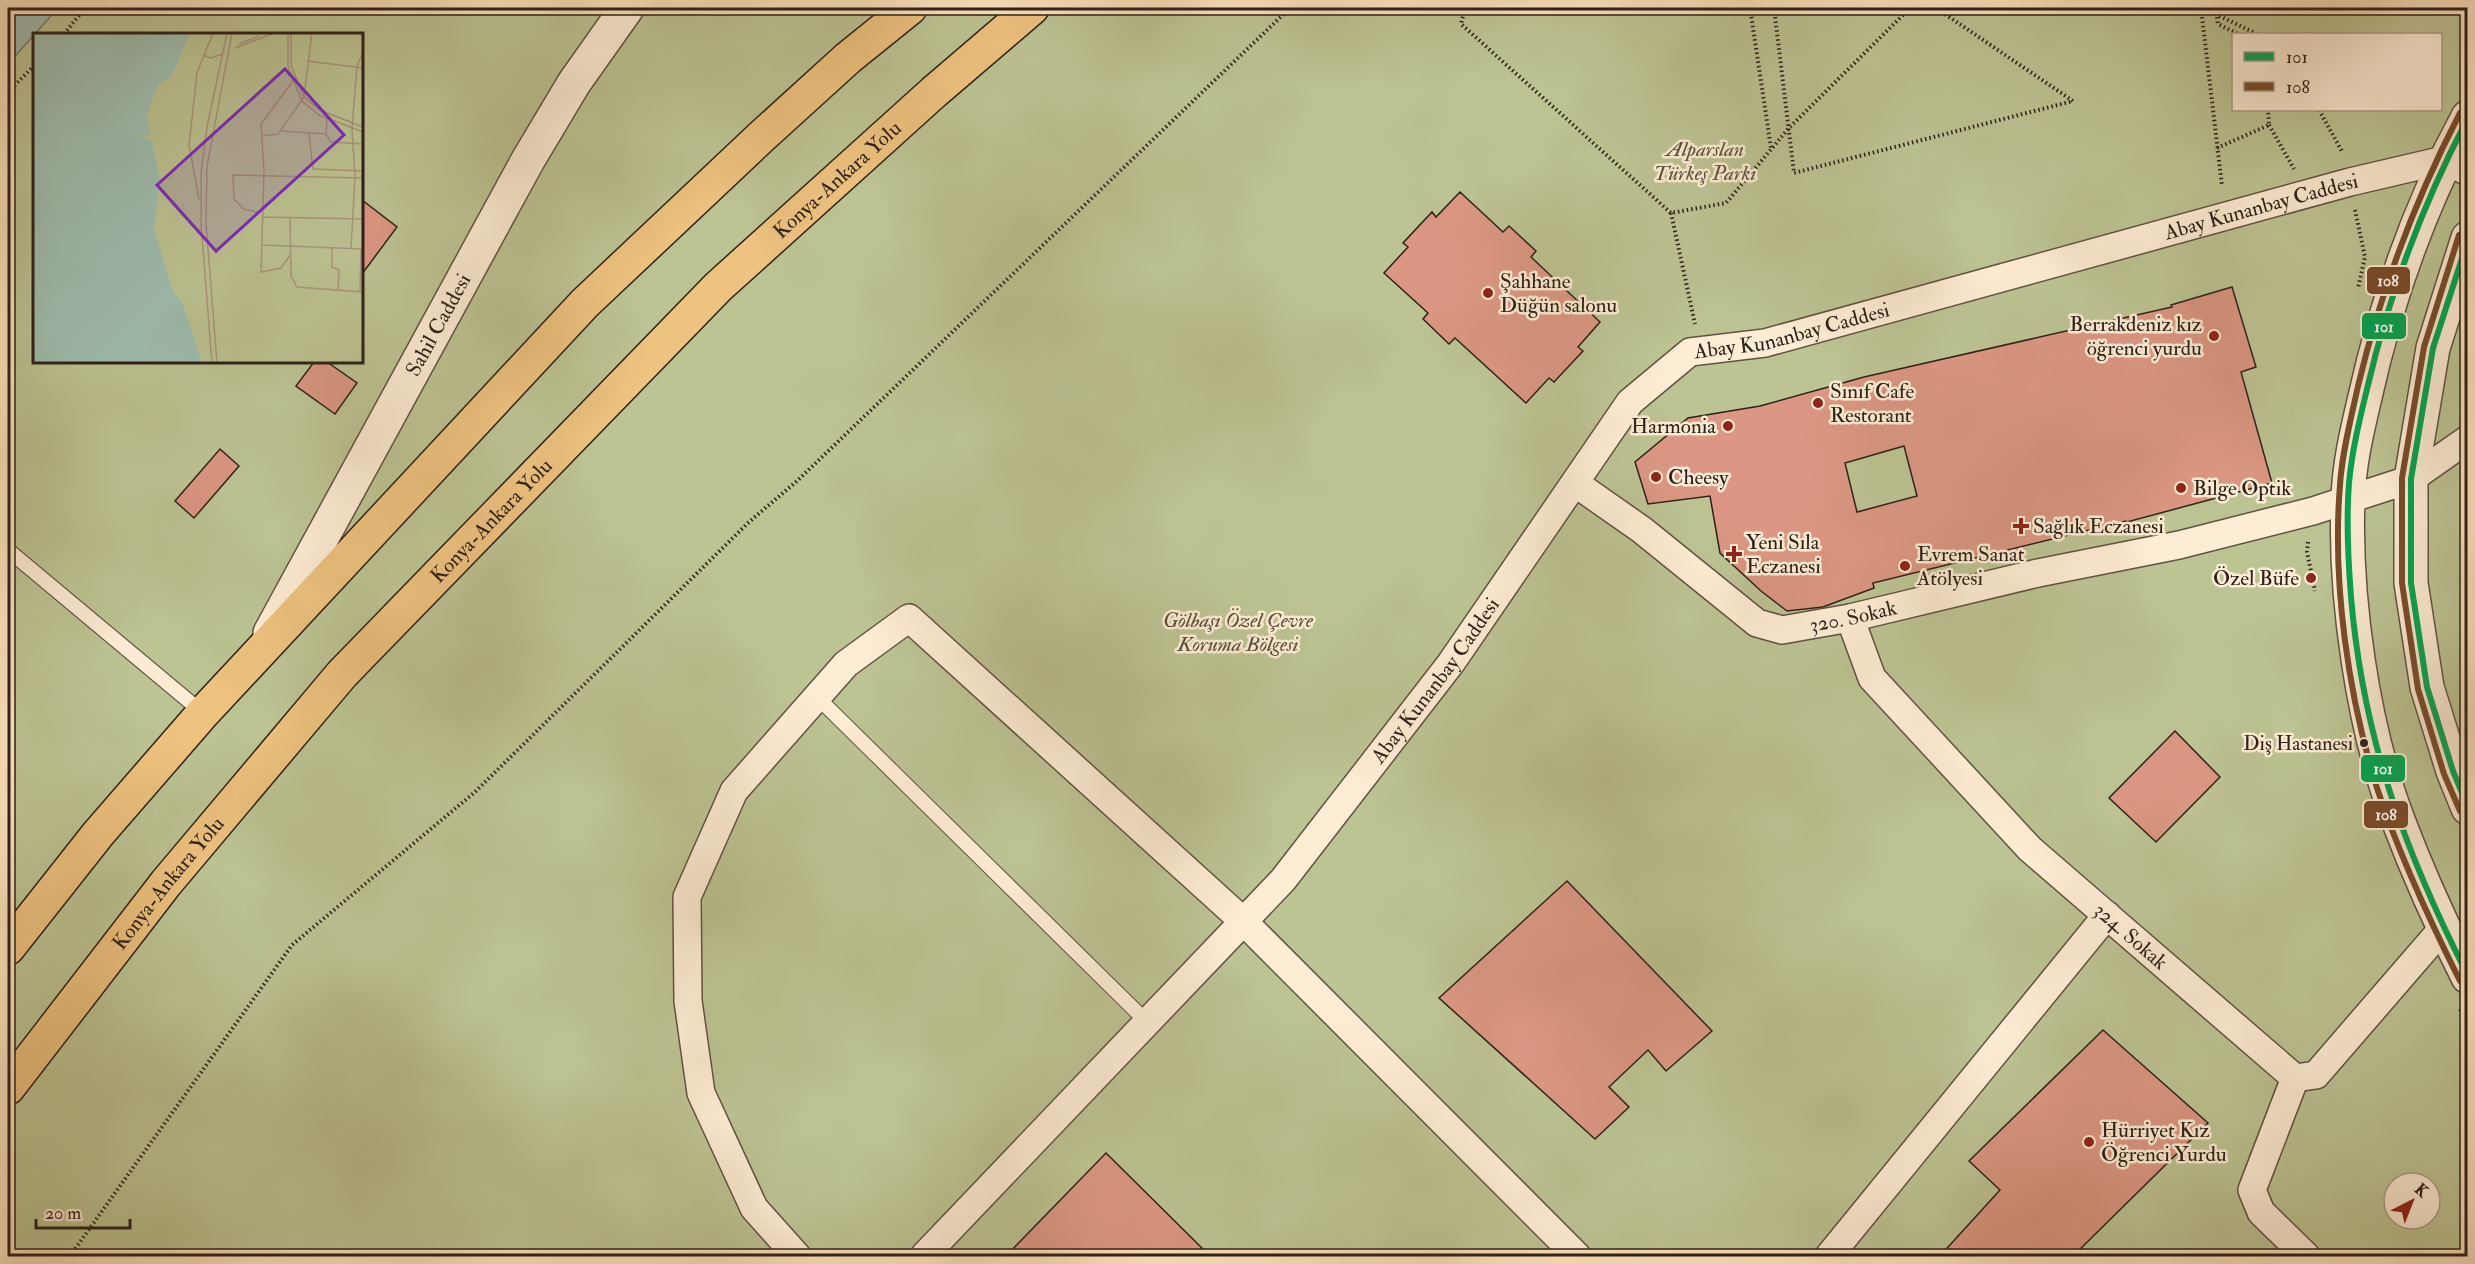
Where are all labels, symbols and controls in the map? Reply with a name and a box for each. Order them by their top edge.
inset map [33,33,363,363]
legend [2232,33,2442,111]
text: 101 [2286,46,2308,69]
text: 108 [2286,76,2310,99]
street label: Konya-Ankara Yolu [767,115,907,244]
park label: Alparslan Türkeş Parkı [1654,136,1756,187]
street label: Abay Kunanbay Caddesi [2160,167,2361,246]
line badge: 108 [2366,266,2411,295]
street label: Sahil Caddesi [399,268,477,381]
place label: Şahhane Düğün salonu [1500,268,1617,319]
text: 108 [2377,271,2399,291]
marker: Şahhane Düğün salonu [1481,286,1495,300]
street label: Abay Kunanbay Caddesi [1692,296,1893,365]
place label: Berrakdeniz kız öğrenci yurdu [2070,311,2202,362]
line badge: 101 [2361,312,2407,340]
text: 101 [2374,317,2394,337]
marker: Berrakdeniz kız öğrenci yurdu [2207,329,2221,343]
place label: Sınıf Cafe Restorant [1830,378,1915,429]
marker: Sınıf Cafe Restorant [1811,396,1825,410]
place label: Harmonia [1631,413,1716,440]
marker: Harmonia [1721,419,1735,433]
street label: Konya-Ankara Yolu [424,452,558,589]
place label: Cheesy [1668,464,1729,491]
marker: Cheesy [1649,470,1663,484]
place label: Bilge Optik [2193,475,2291,502]
marker: Bilge Optik [2174,481,2188,495]
place label: Sağlık Eczanesi [2033,513,2164,540]
marker: Sağlık Eczanesi [2014,519,2028,533]
place label: Yeni Sıla Eczanesi [1746,529,1821,580]
place label: Evrem Sanat Atölyesi [1916,541,2025,592]
marker: Yeni Sıla Eczanesi [1727,547,1741,561]
marker: Evrem Sanat Atölyesi [1898,559,1912,573]
place label: Özel Büfe [2213,565,2299,592]
marker: Özel Büfe [2304,571,2318,585]
street label: Abay Kunanbay Caddesi [1364,592,1506,769]
street label: 320. Sokak [1807,594,1899,638]
park label: Gölbaşı Özel Çevre Koruma Bölgesi [1163,607,1314,658]
place label: Diş Hastanesi [2243,731,2353,756]
marker: Diş Hastanesi [2358,737,2370,749]
line badge: 101 [2360,754,2406,783]
text: 101 [2373,759,2393,779]
line badge: 108 [2363,800,2409,829]
text: 108 [2375,805,2397,825]
street label: Konya-Ankara Yolu [106,811,230,955]
street label: 324. Sokak [2088,897,2173,976]
place label: Hürriyet Kız Öğrenci Yurdu [2101,1117,2227,1168]
marker: Hürriyet Kız Öğrenci Yurdu [2082,1135,2096,1149]
north arrow [2382,1171,2442,1231]
text: K [2411,1179,2433,1202]
scale bar [36,1192,130,1230]
text: 20 m [45,1202,81,1225]

